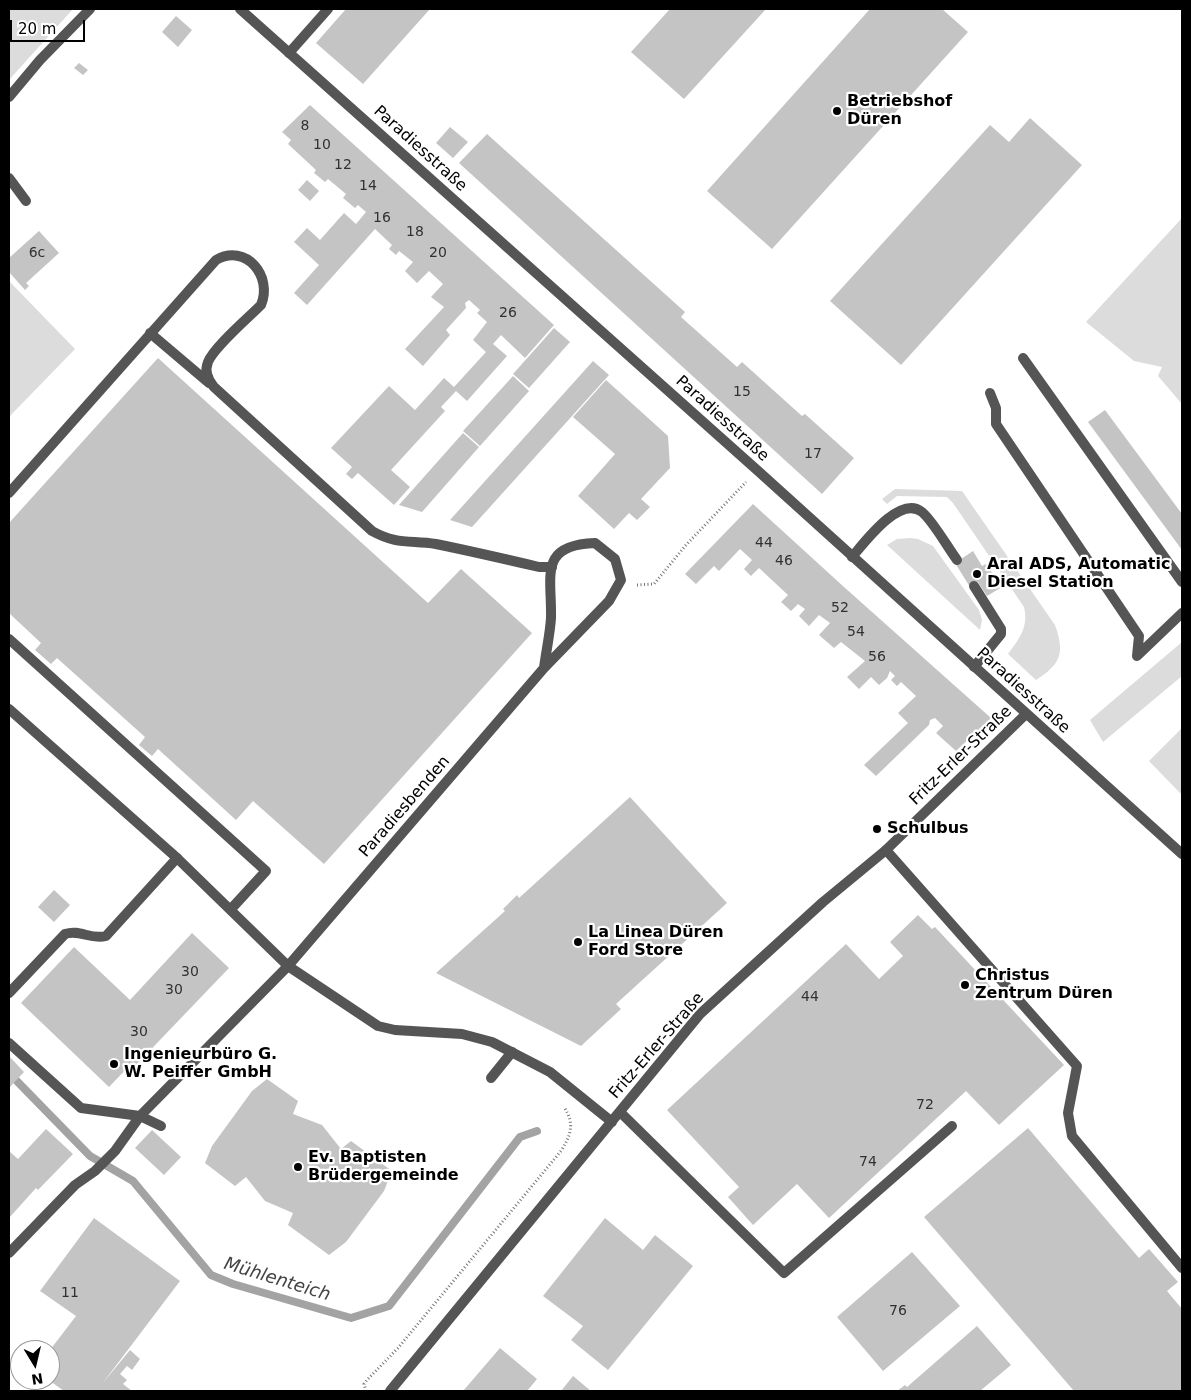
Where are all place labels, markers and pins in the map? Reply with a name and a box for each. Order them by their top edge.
place label: Betriebshof Düren [847,92,952,130]
marker: Betriebshof Düren [831,105,843,117]
place label: Aral ADS, Automatic Diesel Station [987,555,1170,593]
marker: Aral ADS, Automatic Diesel Station [971,568,983,580]
place label: Schulbus [887,819,969,839]
marker: Schulbus [871,823,883,835]
place label: La Linea Düren Ford Store [588,923,724,961]
marker: La Linea Düren Ford Store [572,936,584,948]
place label: Christus Zentrum Düren [975,966,1113,1004]
marker: Christus Zentrum Düren [959,979,971,991]
place label: Ingenieurbüro G. W. Peiffer GmbH [124,1045,277,1083]
marker: Ingenieurbüro G. W. Peiffer GmbH [108,1058,120,1070]
place label: Ev. Baptisten Brüdergemeinde [308,1148,459,1186]
marker: Ev. Baptisten Brüdergemeinde [292,1161,304,1173]

